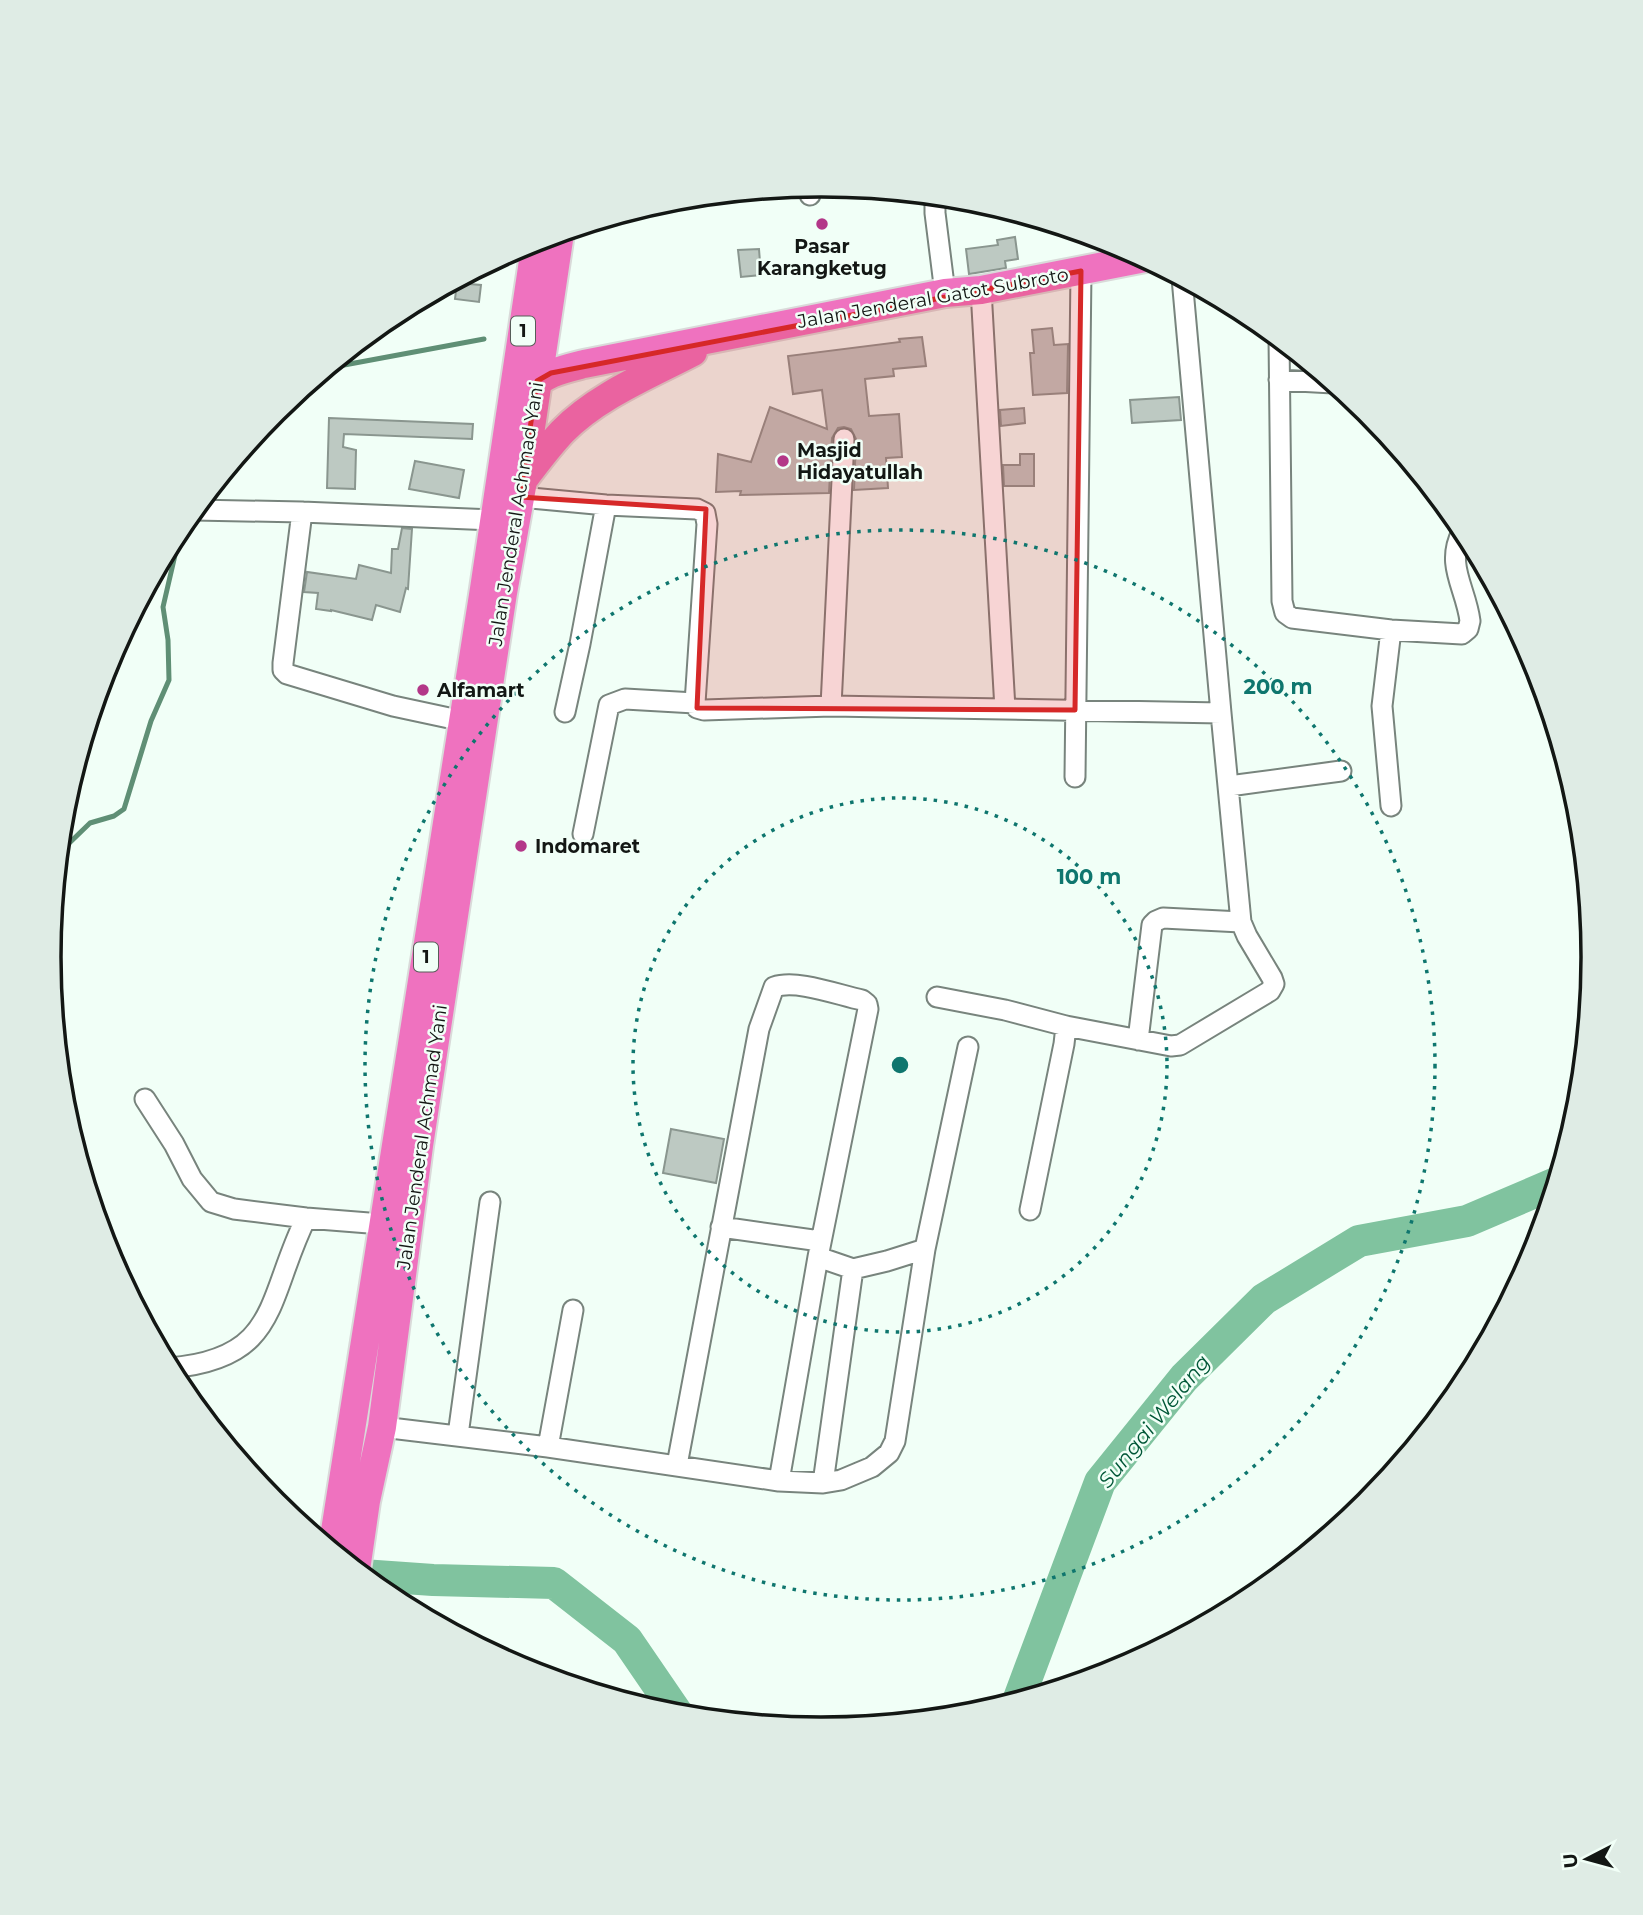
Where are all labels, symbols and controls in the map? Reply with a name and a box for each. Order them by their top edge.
marker: Pasar Karangketug [814,216,830,232]
place label: Pasar Karangketug [757,235,887,280]
street label: Jalan Jenderal Gatot Subroto [795,263,1070,333]
road number: 1 [511,316,535,346]
street label: Jalan Jenderal Achmad Yani [484,380,548,649]
place label: Masjid Hidayatullah [797,439,923,484]
marker: Masjid Hidayatullah [775,453,791,469]
text: 200 m [1244,674,1312,699]
place label: Alfamart [436,679,525,702]
marker: Alfamart [415,682,431,698]
place label: Indomaret [535,835,640,858]
marker: Indomaret [513,838,529,854]
text: 100 m [1057,864,1121,889]
road number: 1 [414,942,438,972]
street label: Jalan Jenderal Achmad Yani [392,1003,452,1272]
centre of rings [888,1053,912,1077]
water label: Sungai Welang [1093,1349,1215,1493]
north arrow [1552,1824,1622,1894]
text: U [1558,1852,1583,1869]

